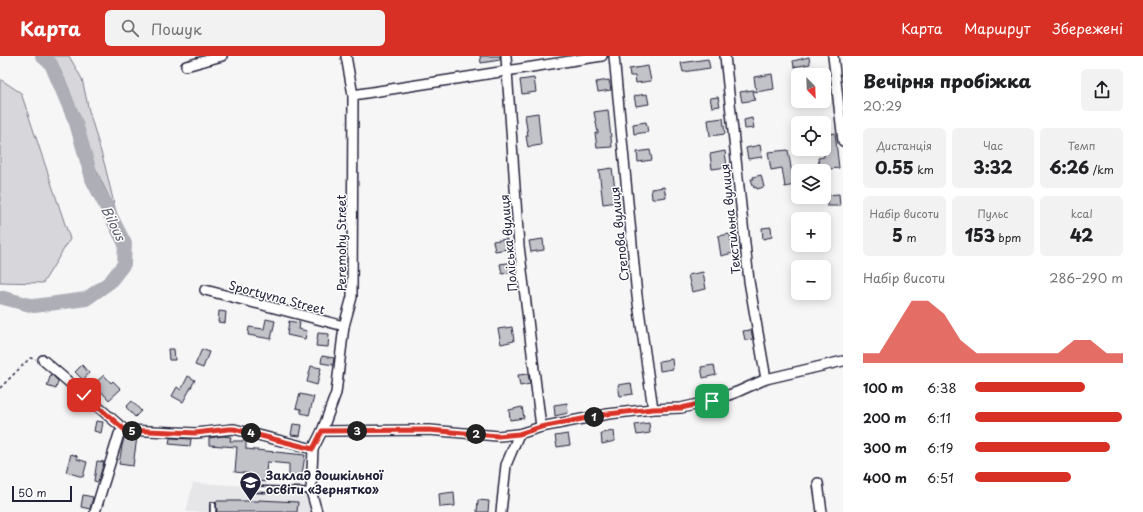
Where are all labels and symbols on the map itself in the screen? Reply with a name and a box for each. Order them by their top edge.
north arrow [791,68,831,108]
street label: Текстильна вулиця [715,163,745,275]
street label: Степова вулиця [605,186,633,282]
street label: Поліська вулиця [495,194,521,292]
street label: Peremohy Street [332,195,350,291]
water label: Bilous [97,202,131,245]
street label: Sportyvna Street [227,276,327,318]
pin [67,378,101,412]
pin [695,384,729,418]
pin: 1 [584,407,604,427]
pin: 5 [122,421,142,441]
pin: 3 [347,421,367,441]
pin: 4 [241,423,261,443]
pin: 2 [466,424,486,444]
place label: Заклад дошкільної освіти «Зернятко» [265,466,385,498]
school or university icon: Заклад дошкільної освіти «Зернятко» [237,469,263,502]
scale bar [12,484,72,503]

